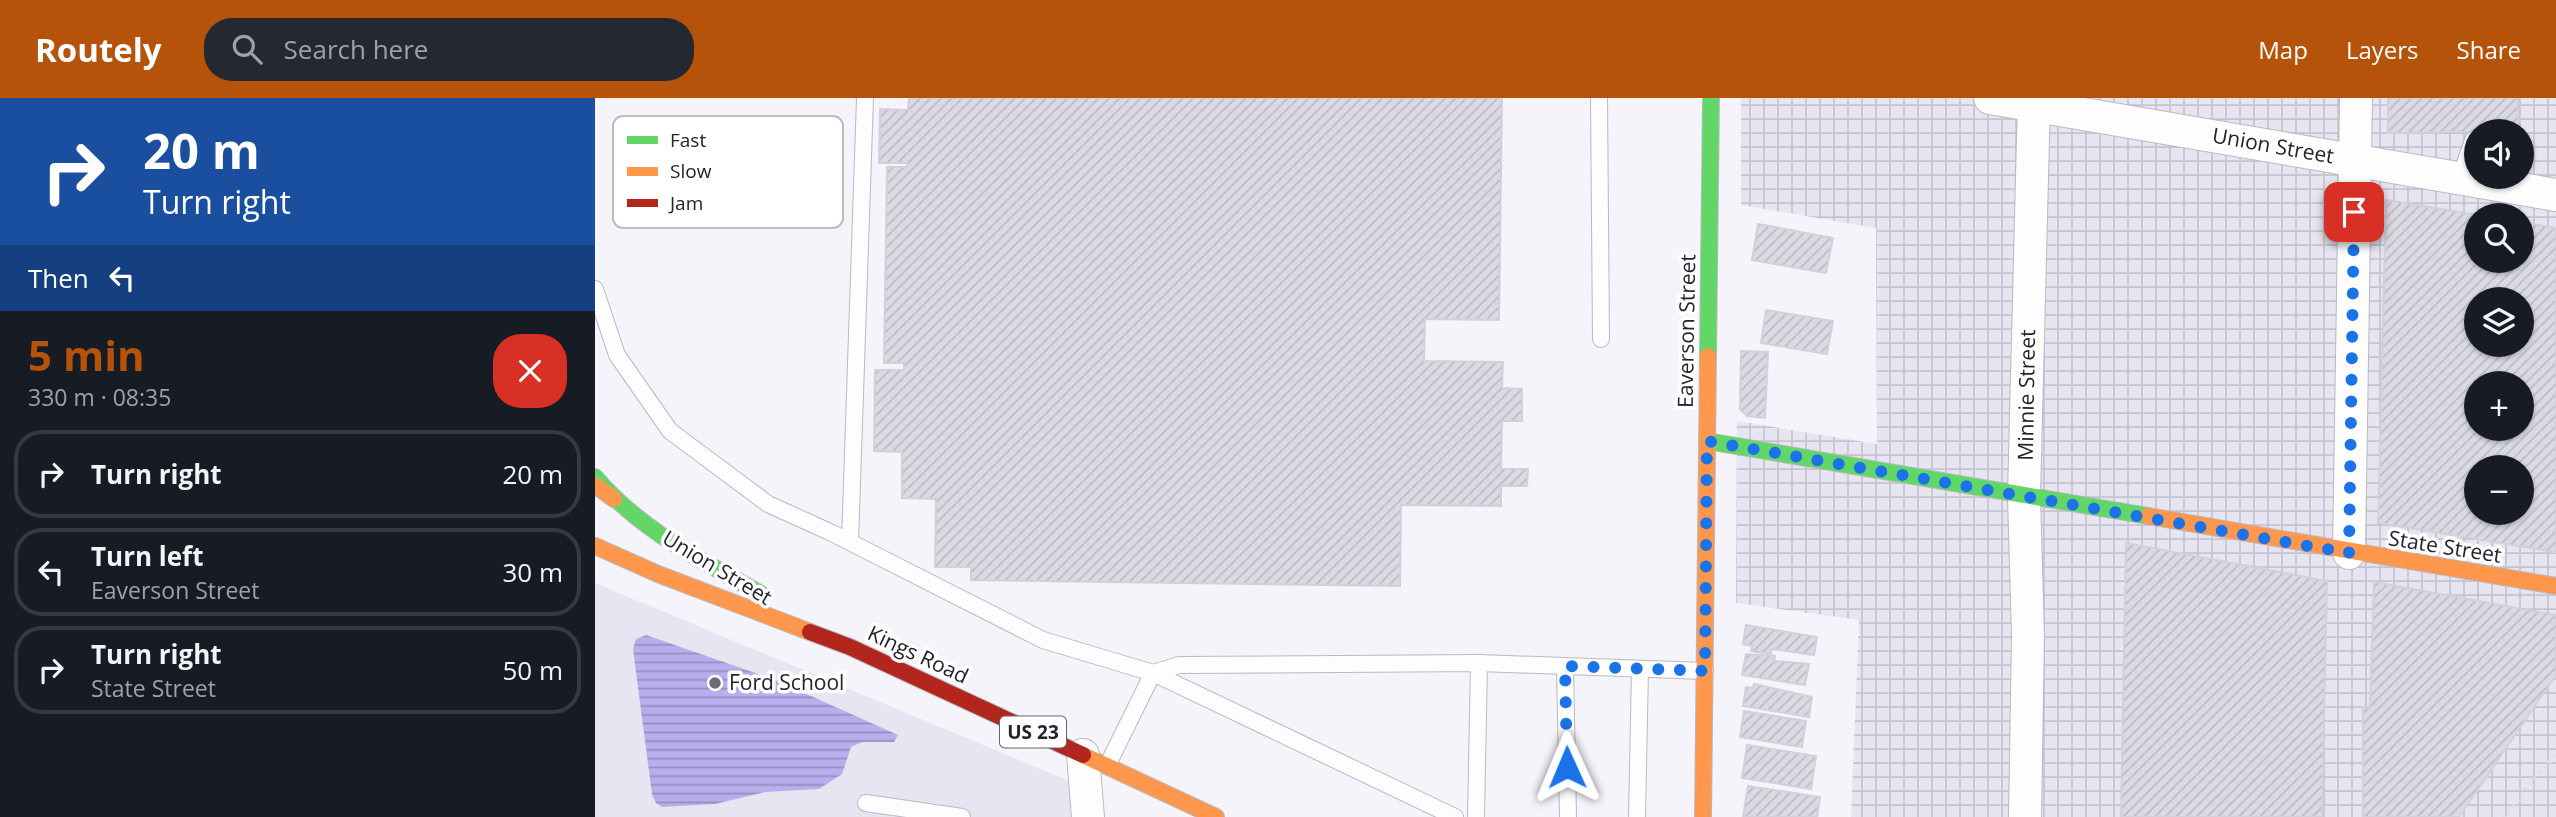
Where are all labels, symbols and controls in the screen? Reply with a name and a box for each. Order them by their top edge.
search box [204,18,694,81]
text: Routely [35,27,162,72]
icon: search [228,30,266,68]
text: Search here [284,31,428,67]
text: Map [2258,33,2308,66]
text: Layers [2346,33,2419,66]
text: Share [2457,33,2521,66]
legend [613,116,843,228]
text: 20 m [143,117,260,183]
map controls [2464,119,2534,525]
button: sound [2464,119,2534,189]
street label: Union Street [2210,121,2336,169]
icon: right [28,126,119,217]
text: Fast [670,127,706,153]
text: Slow [670,158,712,184]
text: Turn right [143,180,291,223]
pin [2324,182,2384,242]
text: Jam [668,190,703,216]
icon: arrive [2335,193,2373,231]
button: search [2464,203,2534,273]
street label: Eaverson Street [1671,254,1701,408]
icon: left [103,259,141,297]
text: Then [28,260,89,296]
button: layers [2464,287,2534,357]
text: 5 min [28,326,145,383]
street label: Minnie Street [2011,329,2041,461]
button: close [493,334,567,408]
button: + [2464,371,2534,441]
text: 330 m · 08:35 [28,381,171,413]
icon: right [32,455,70,493]
button: − [2464,455,2534,525]
text: Turn right [91,456,222,492]
text: 20 m [502,456,563,492]
street label: Union Street [658,523,777,611]
street label: State Street [2387,523,2504,569]
text: Turn left [91,538,203,574]
icon: left [32,553,70,591]
text: 30 m [502,554,563,590]
text: Eaverson Street [91,574,259,606]
street label: Kings Road [864,619,973,690]
text: Turn right [91,636,222,672]
icon: right [32,651,70,689]
text: 50 m [502,652,563,688]
place label: Ford School [729,668,844,696]
text: State Street [91,672,216,704]
marker: Ford School [707,675,723,691]
road number: US 23 [1000,716,1066,748]
position arrow [1530,730,1604,804]

